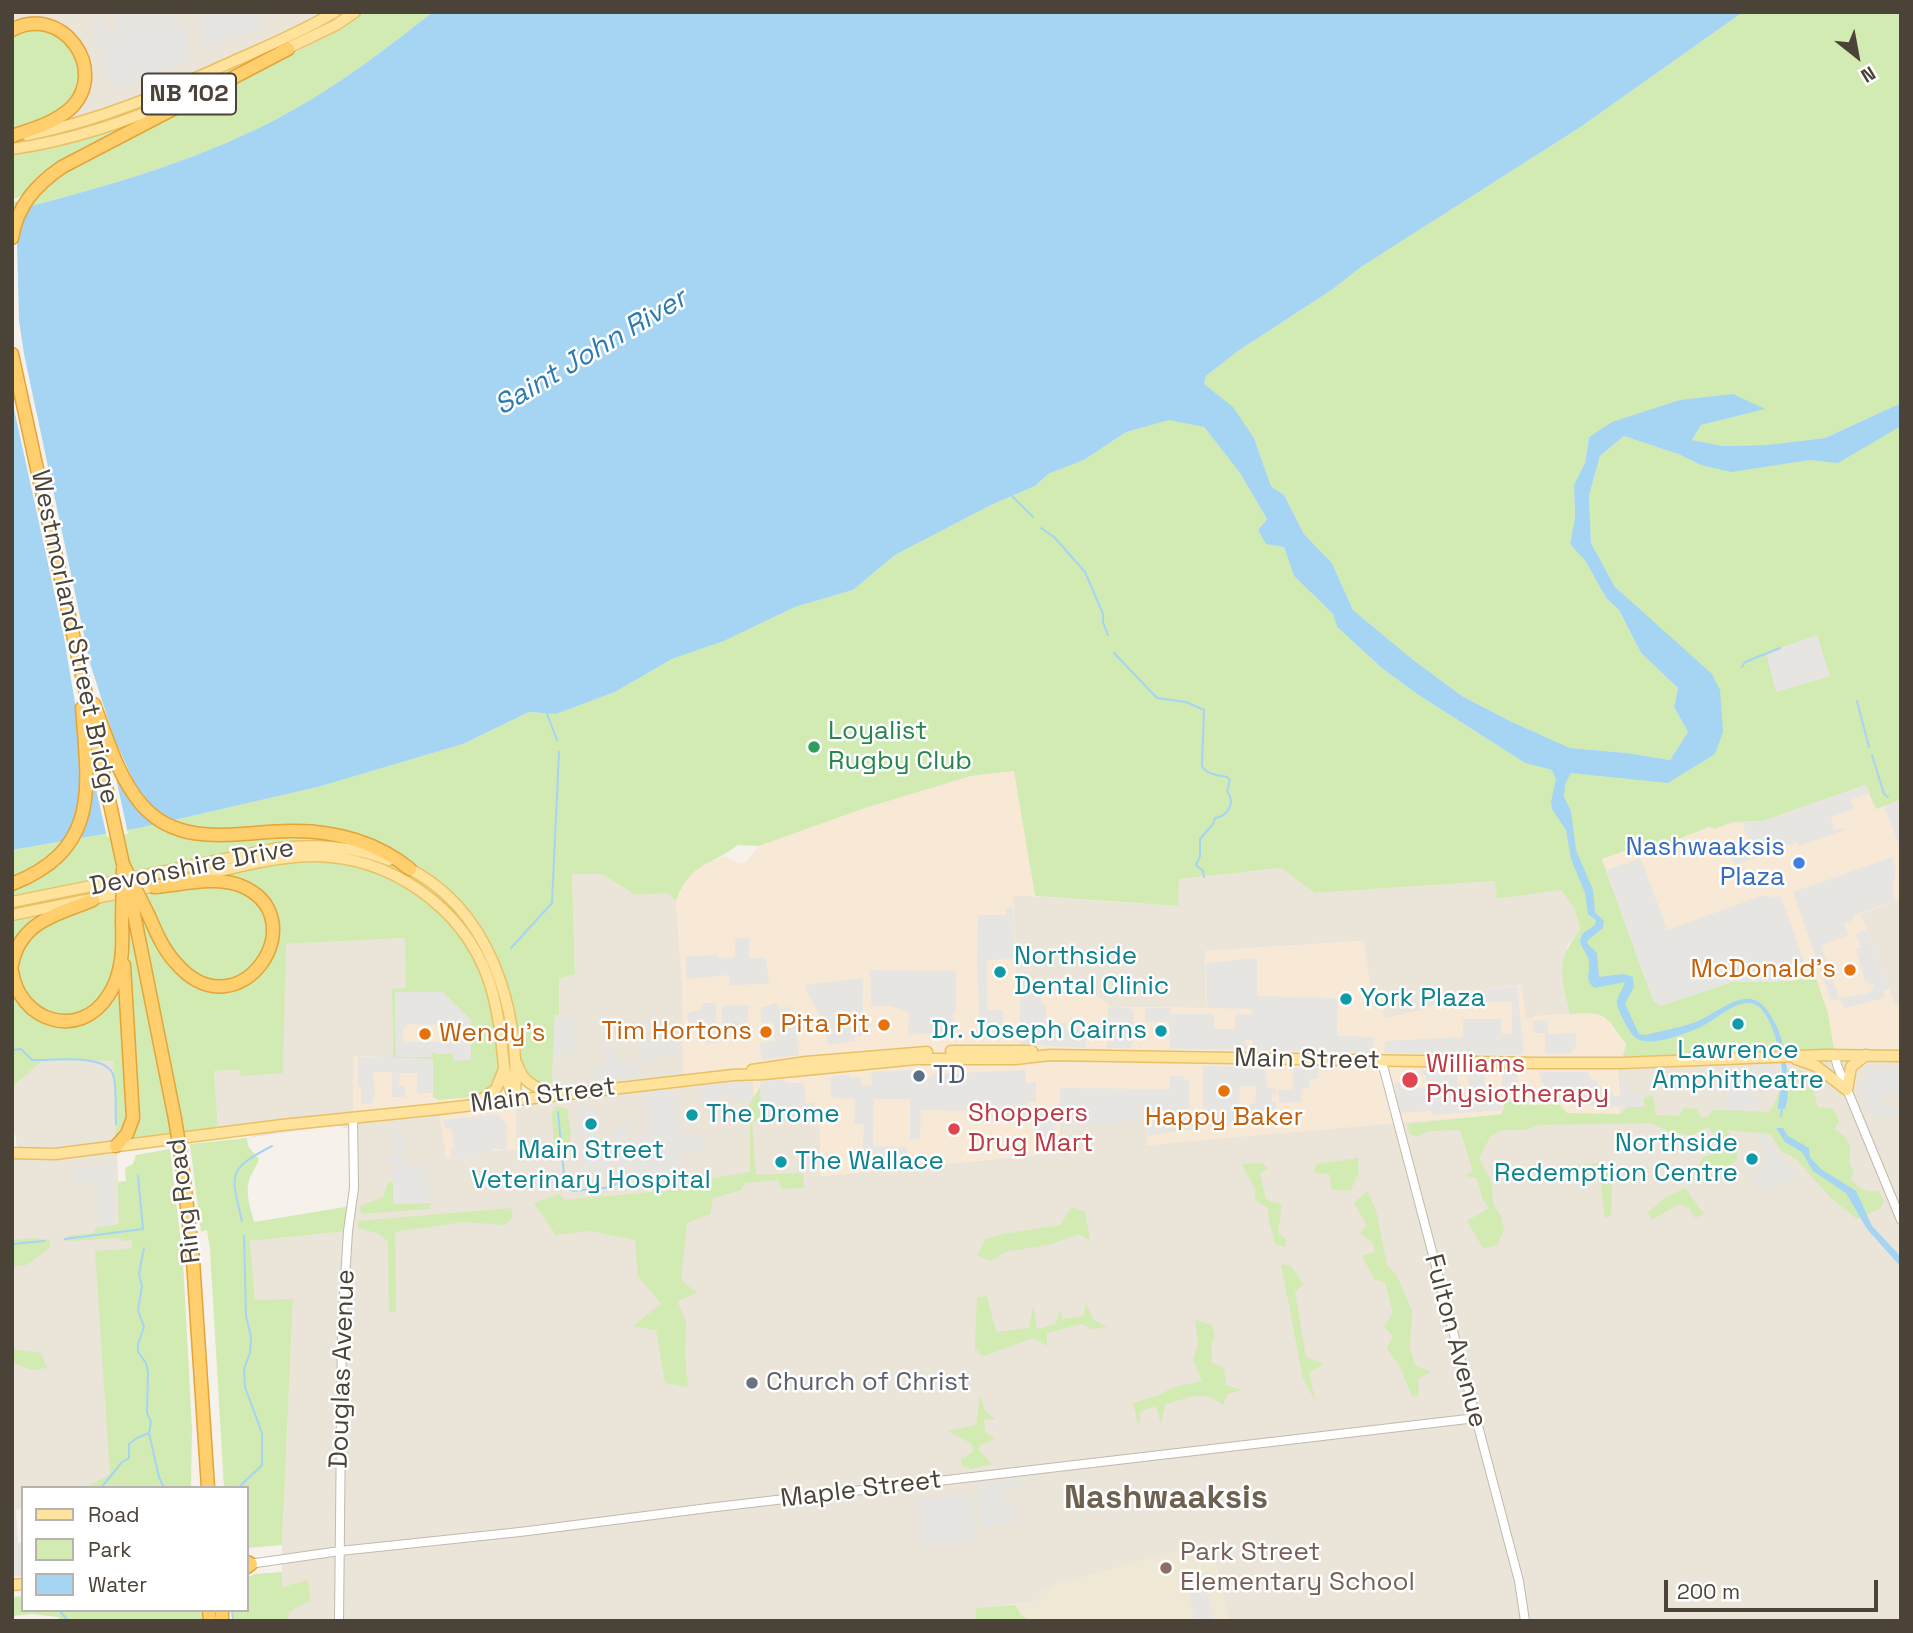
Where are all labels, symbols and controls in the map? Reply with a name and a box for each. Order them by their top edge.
north arrow [1822,21,1892,91]
text: N [1856,60,1880,88]
road number: NB 102 [142,74,236,114]
water label: Saint John River [489,282,693,424]
street label: Westmorland Street Bridge [23,467,125,807]
place label: Loyalist Rugby Club [828,716,972,778]
marker: Loyalist Rugby Club [806,739,822,755]
place label: Nashwaaksis Plaza [1625,832,1785,894]
street label: Devonshire Drive [87,833,297,903]
marker: Nashwaaksis Plaza [1791,855,1807,871]
place label: Northside Dental Clinic [1014,941,1169,1002]
place label: McDonald's [1691,954,1836,986]
marker: McDonald's [1842,962,1858,978]
marker: Northside Dental Clinic [992,964,1008,980]
place label: York Plaza [1360,983,1486,1015]
marker: York Plaza [1338,991,1354,1007]
place label: Pita Pit [781,1009,870,1041]
place label: Dr. Joseph Cairns [932,1015,1147,1047]
place label: Tim Hortons [601,1016,752,1048]
marker: Lawrence Amphitheatre [1730,1016,1746,1032]
marker: Pita Pit [876,1017,892,1033]
place label: Wendy's [439,1018,546,1050]
marker: Dr. Joseph Cairns [1153,1023,1169,1039]
marker: Tim Hortons [758,1024,774,1040]
marker: Wendy's [417,1026,433,1042]
place label: Lawrence Amphitheatre [1652,1035,1824,1096]
street label: Main Street [1234,1043,1380,1077]
place label: Williams Physiotherapy [1426,1049,1609,1110]
place label: TD [933,1060,966,1092]
marker: TD [911,1068,927,1084]
marker: Williams Physiotherapy [1400,1070,1420,1090]
street label: Main Street [469,1072,617,1120]
marker: Happy Baker [1216,1083,1232,1099]
place label: Shoppers Drug Mart [968,1098,1094,1160]
place label: The Drome [706,1099,840,1131]
place label: Happy Baker [1145,1102,1303,1134]
marker: The Drome [684,1107,700,1123]
marker: Main Street Veterinary Hospital [583,1116,599,1132]
marker: Shoppers Drug Mart [946,1121,962,1137]
place label: Northside Redemption Centre [1494,1128,1738,1190]
place label: Main Street Veterinary Hospital [471,1135,711,1196]
street label: Ring Road [162,1137,208,1265]
place label: The Wallace [795,1146,944,1178]
marker: Northside Redemption Centre [1744,1151,1760,1167]
marker: The Wallace [773,1154,789,1170]
street label: Fulton Avenue [1417,1251,1493,1431]
street label: Douglas Avenue [324,1269,362,1469]
place label: Church of Christ [766,1367,970,1399]
marker: Church of Christ [744,1375,760,1391]
street label: Maple Street [779,1465,943,1515]
district label: Nashwaaksis [1064,1479,1268,1519]
legend [21,1486,248,1612]
text: Road [88,1501,140,1528]
text: Park [88,1536,132,1563]
place label: Park Street Elementary School [1180,1537,1415,1598]
marker: Park Street Elementary School [1158,1560,1174,1576]
scale bar [1668,1566,1882,1610]
text: Water [88,1571,147,1598]
text: 200 m [1677,1578,1740,1605]

